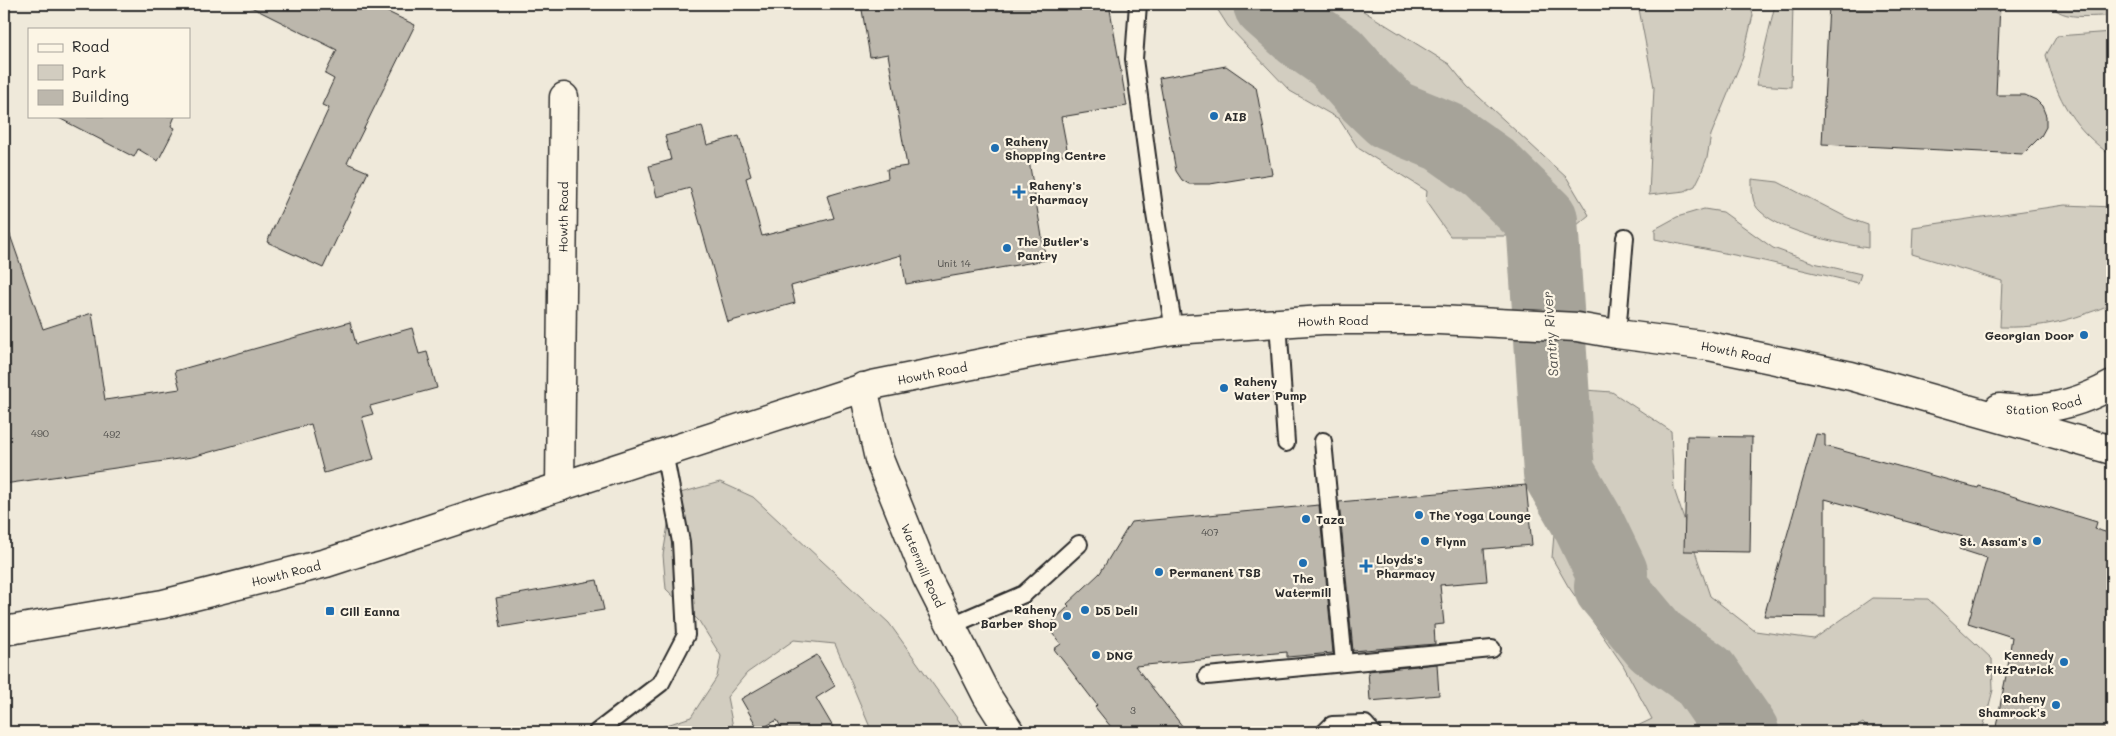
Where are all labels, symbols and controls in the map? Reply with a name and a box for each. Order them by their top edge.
legend [28,28,190,118]
text: Road [72,36,109,56]
text: Park [72,62,106,82]
text: Building [72,86,129,106]
place label: AIB [1224,108,1247,124]
marker: AIB [1208,110,1220,122]
place label: Raheny Shopping Centre [1005,133,1106,163]
marker: Raheny Shopping Centre [989,142,1001,154]
place label: Raheny's Pharmacy [1029,177,1089,207]
street label: Howth Road [554,181,571,253]
marker: Raheny's Pharmacy [1013,186,1025,198]
place label: The Butler's Pantry [1017,233,1089,263]
marker: The Butler's Pantry [1001,242,1013,254]
house number: Unit 14 [937,256,971,270]
water label: Santry River [1538,291,1562,377]
street label: Howth Road [1297,312,1369,330]
place label: Georgian Door [1985,327,2074,343]
marker: Georgian Door [2078,329,2090,341]
street label: Howth Road [1700,337,1773,367]
street label: Howth Road [896,358,969,388]
place label: Raheny Water Pump [1234,373,1307,403]
marker: Raheny Water Pump [1218,382,1230,394]
street label: Station Road [2005,391,2084,417]
house number: 490 [31,426,49,440]
house number: 492 [103,427,121,441]
place label: The Yoga Lounge [1429,507,1531,523]
marker: The Yoga Lounge [1413,509,1425,521]
place label: Taza [1316,511,1345,527]
marker: Taza [1300,513,1312,525]
street label: Watermill Road [898,521,949,610]
house number: 407 [1201,525,1219,539]
place label: Flynn [1435,533,1466,549]
place label: St. Assam's [1960,533,2027,549]
marker: Flynn [1419,535,1431,547]
marker: St. Assam's [2031,535,2043,547]
place label: Lloyds's Pharmacy [1376,551,1436,581]
street label: Howth Road [250,557,323,589]
marker: The Watermill [1297,557,1309,569]
marker: Lloyds's Pharmacy [1360,560,1372,572]
place label: Permanent TSB [1169,564,1261,580]
marker: Permanent TSB [1153,566,1165,578]
place label: The Watermill [1275,570,1331,600]
place label: Raheny Barber Shop [981,601,1057,631]
place label: D5 Deli [1095,602,1138,618]
place label: Cill Eanna [340,603,400,619]
marker: D5 Deli [1079,604,1091,616]
marker: Cill Eanna [324,605,336,617]
marker: Raheny Barber Shop [1061,610,1073,622]
place label: DNG [1106,647,1133,663]
place label: Kennedy FitzPatrick [1985,647,2054,677]
marker: DNG [1090,649,1102,661]
marker: Kennedy FitzPatrick [2058,656,2070,668]
place label: Raheny Shamrock's [1978,690,2046,720]
marker: Raheny Shamrock's [2050,699,2062,711]
house number: 3 [1130,703,1136,717]

